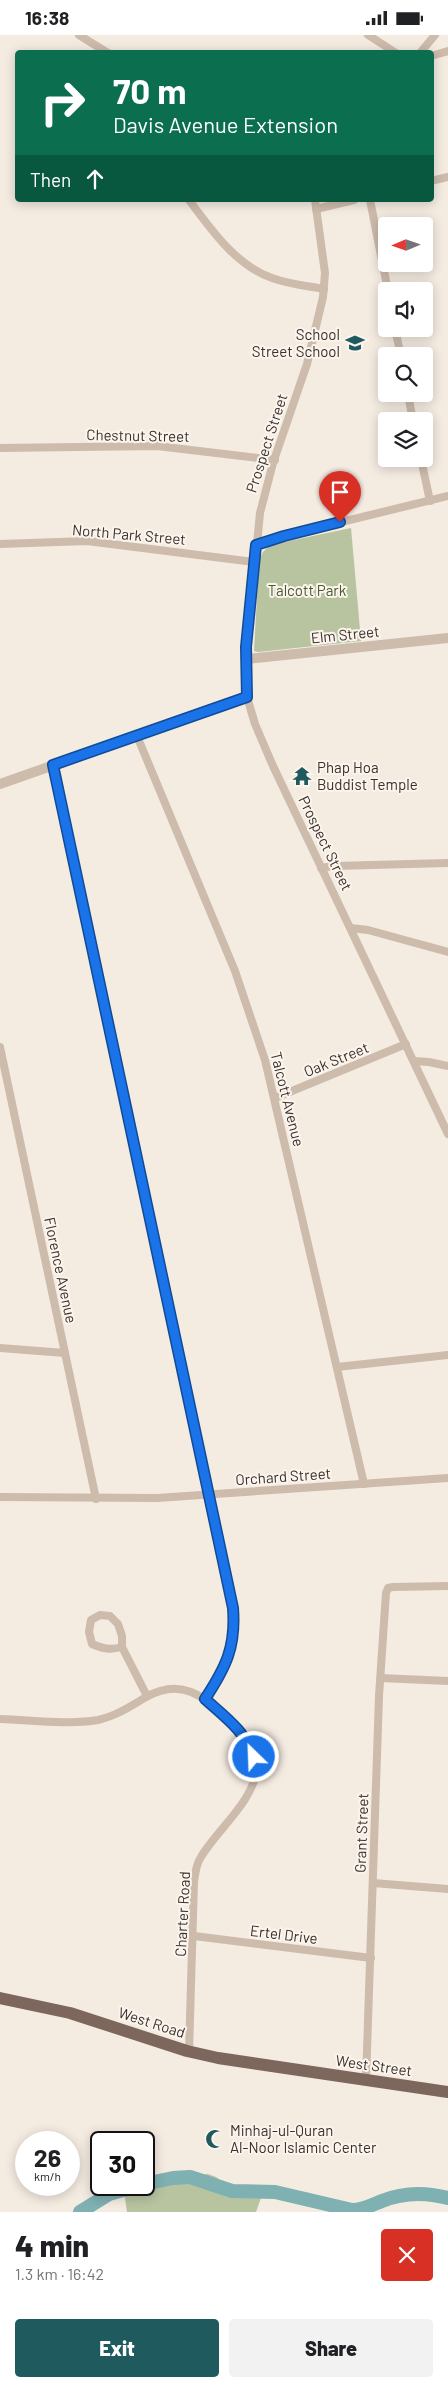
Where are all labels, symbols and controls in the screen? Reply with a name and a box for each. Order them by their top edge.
text: 16:38 [25,6,69,29]
text: 70 m [113,69,187,111]
icon: right [30,70,95,135]
text: Davis Avenue Extension [113,111,338,137]
icon: ahead [81,165,109,193]
text: Then [30,168,71,191]
north arrow [378,217,432,273]
map controls [378,217,433,467]
button: sound [378,282,433,337]
place label: School Street School [252,325,340,360]
school or university icon: School Street School [344,332,366,354]
button: search [378,347,433,402]
street label: Prospect Street [242,391,290,495]
button: layers [378,412,433,467]
street label: Chestnut Street [86,425,190,445]
pin [319,471,361,522]
icon: arrive [326,478,354,506]
street label: North Park Street [71,520,187,548]
park label: Talcott Park [268,581,347,599]
street label: Elm Street [310,621,380,647]
place label: Phap Hoa Buddist Temple [317,758,418,793]
temple icon: Phap Hoa Buddist Temple [291,765,313,787]
street label: Prospect Street [295,793,357,893]
street label: Oak Street [301,1038,371,1080]
street label: Talcott Avenue [268,1050,308,1148]
street label: Florence Avenue [41,1215,81,1325]
street label: Orchard Street [235,1464,331,1488]
position arrow [227,1730,279,1782]
street label: Grant Street [351,1793,371,1873]
street label: Charter Road [171,1871,193,1957]
street label: Ertel Drive [249,1921,319,1947]
street label: West Road [116,2003,188,2041]
street label: West Street [335,2051,413,2079]
place label: Minhaj-ul-Quran Al-Noor Islamic Center [230,2121,377,2156]
mosque icon: Minhaj-ul-Quran Al-Noor Islamic Center [204,2128,226,2150]
speed limit sign: 30 [90,2131,155,2196]
text: 26 [34,2142,61,2172]
text: km/h [34,2169,61,2183]
text: 4 min [15,2227,89,2263]
button: close [381,2229,433,2281]
text: 1.3 km · 16:42 [15,2264,104,2283]
button: Exit [15,2319,219,2377]
button: Share [229,2319,433,2377]

